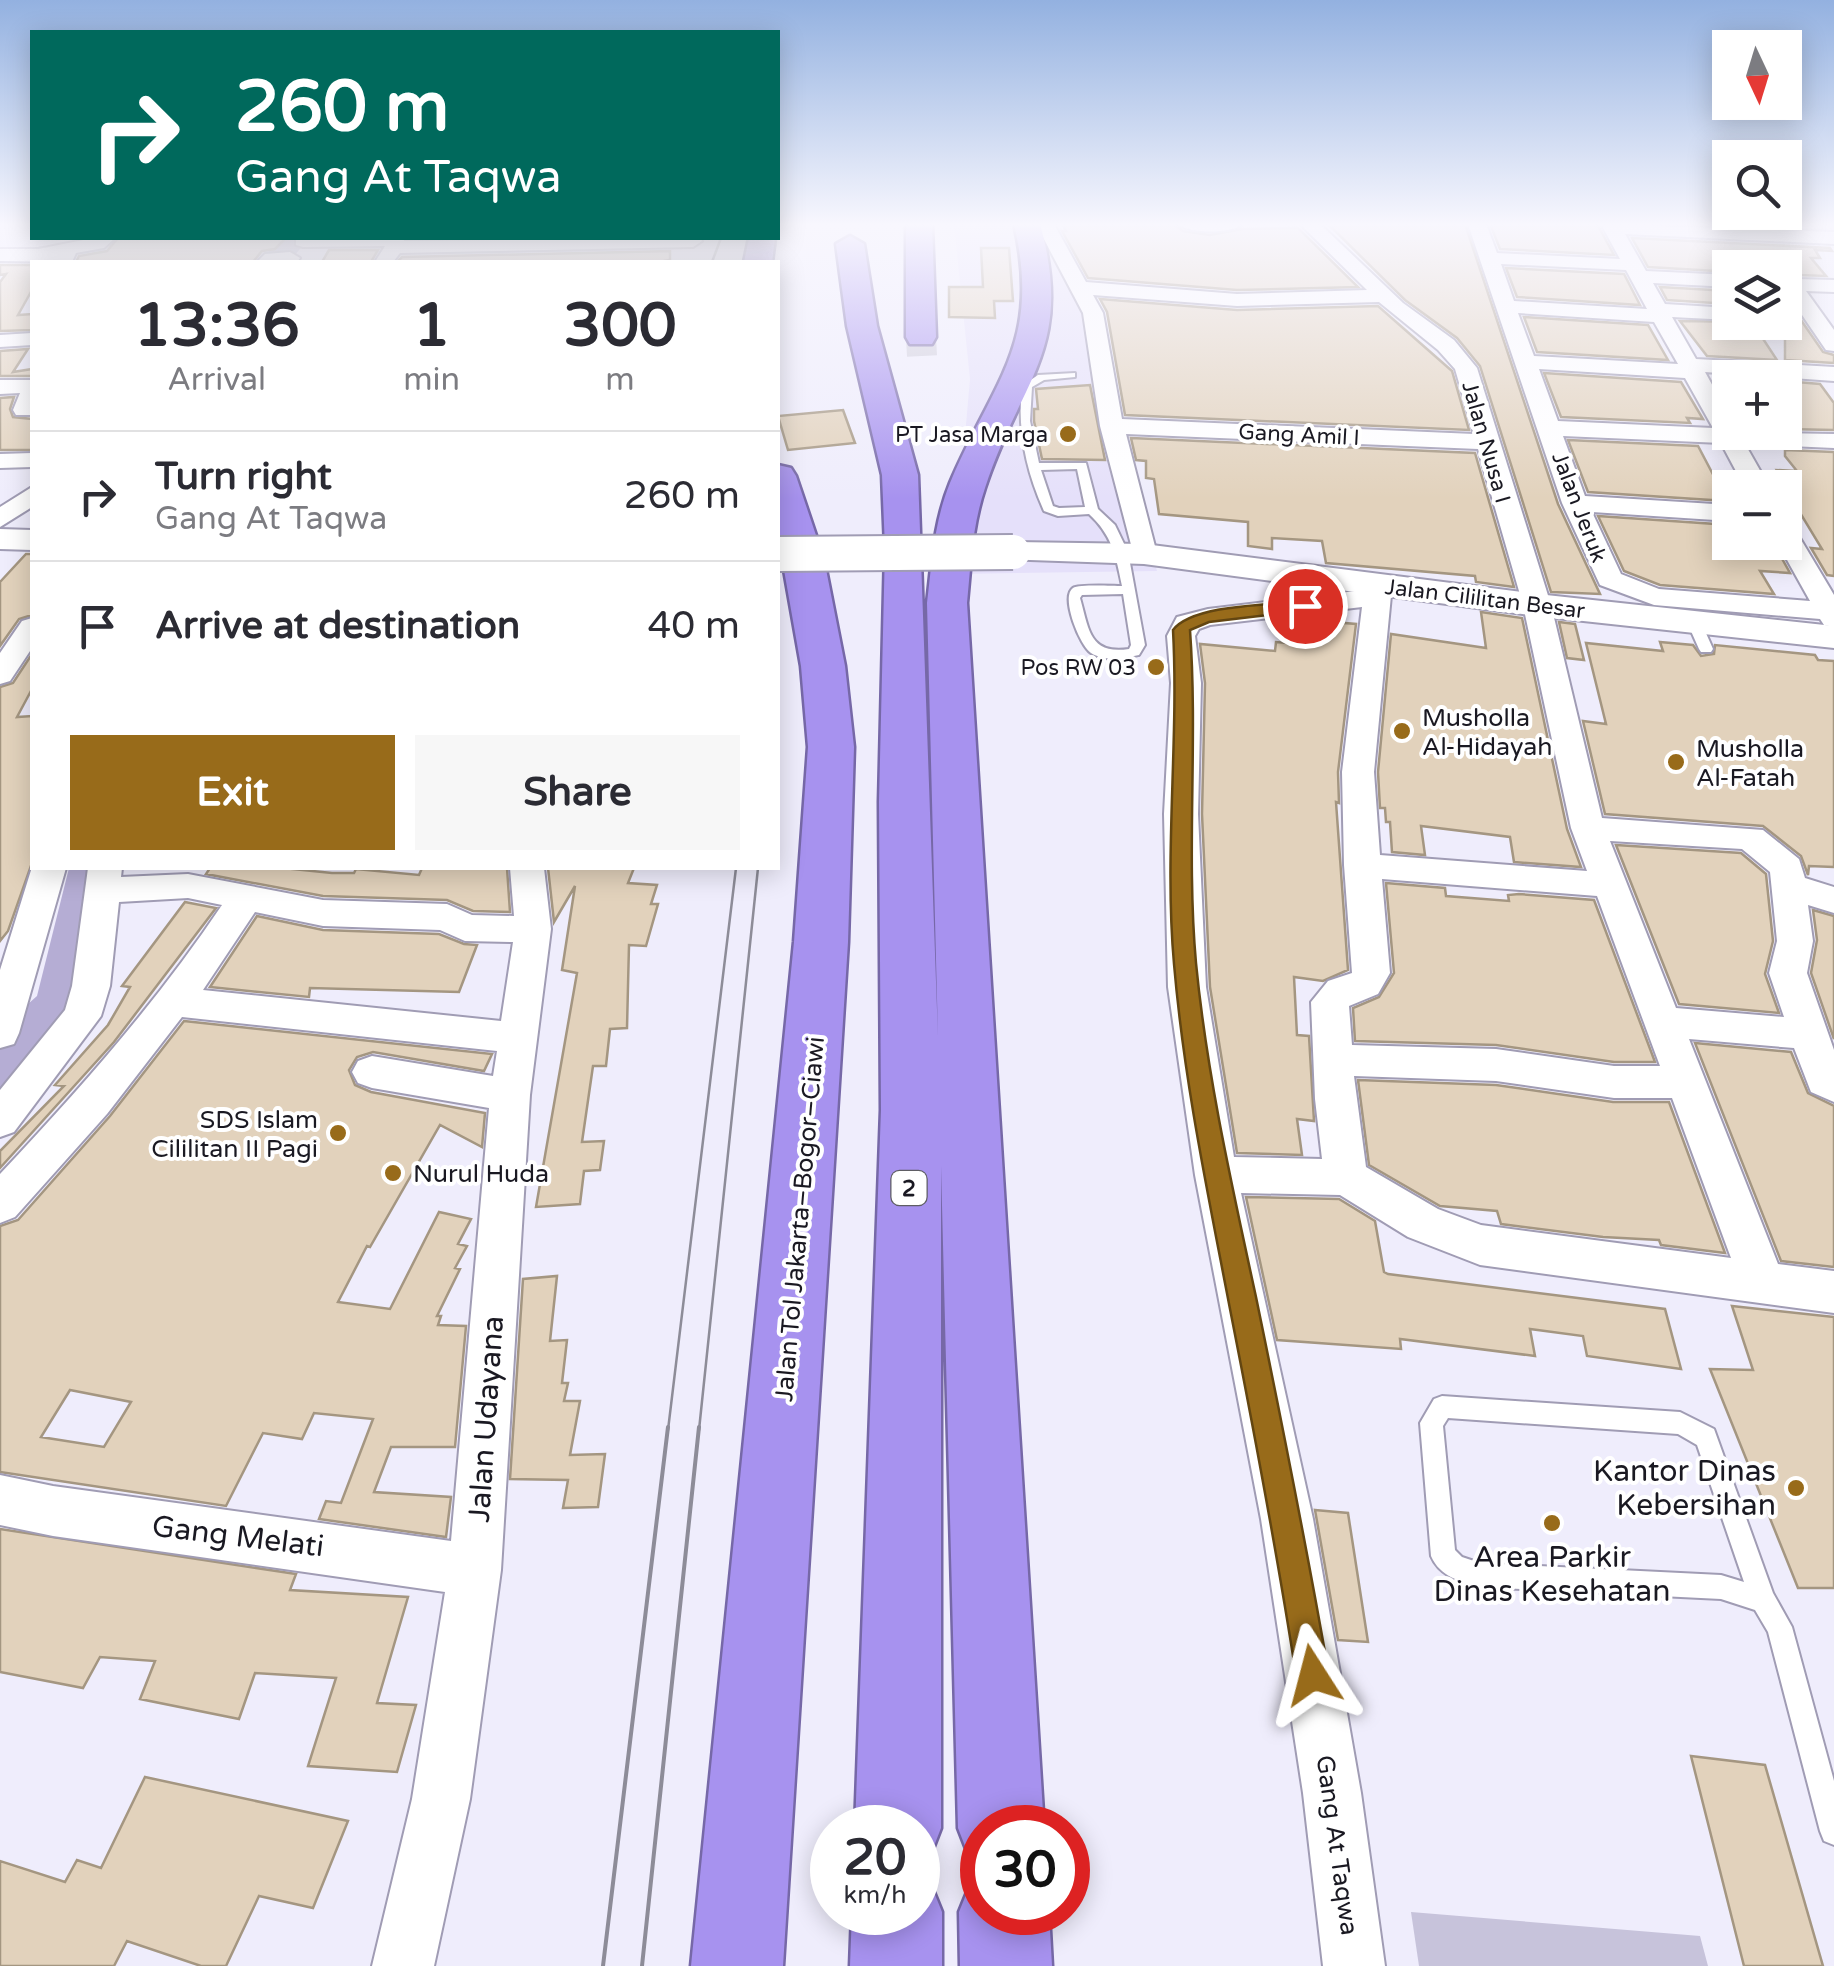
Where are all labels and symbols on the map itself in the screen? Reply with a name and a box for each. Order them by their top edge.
north arrow [1712,30,1802,120]
street label: Jalan Nusa I [1456,378,1516,506]
street label: Gang Amil I [1238,419,1360,451]
place label: PT Jasa Marga [895,422,1048,448]
marker: PT Jasa Marga [1057,423,1079,445]
street label: Jalan Jeruk [1546,449,1612,566]
pin [1263,564,1348,649]
street label: Jalan Cililitan Besar [1383,574,1587,624]
place label: Pos RW 03 [1021,655,1136,681]
marker: Pos RW 03 [1145,656,1167,678]
place label: Musholla Al-Hidayah [1422,703,1552,762]
marker: Musholla Al-Hidayah [1391,720,1413,742]
place label: Musholla Al-Fatah [1696,734,1804,793]
marker: Musholla Al-Fatah [1665,751,1687,773]
street label: Jalan Tol Jakarta–Bogor–Ciawi [769,1035,831,1403]
place label: SDS Islam Cililitan II Pagi [151,1105,318,1164]
marker: SDS Islam Cililitan II Pagi [327,1122,349,1144]
place label: Nurul Huda [413,1159,549,1189]
marker: Nurul Huda [382,1162,404,1184]
road number: 2 [892,1171,926,1205]
street label: Jalan Udayana [461,1315,512,1524]
place label: Kantor Dinas Kebersihan [1593,1453,1776,1524]
marker: Kantor Dinas Kebersihan [1785,1477,1807,1499]
street label: Gang Melati [150,1508,326,1565]
marker: Area Parkir Dinas Kesehatan [1541,1512,1563,1534]
place label: Area Parkir Dinas Kesehatan [1434,1539,1670,1610]
position arrow [1261,1623,1365,1727]
street label: Gang At Taqwa [1310,1753,1364,1937]
speed limit sign: 30 [960,1805,1090,1935]

